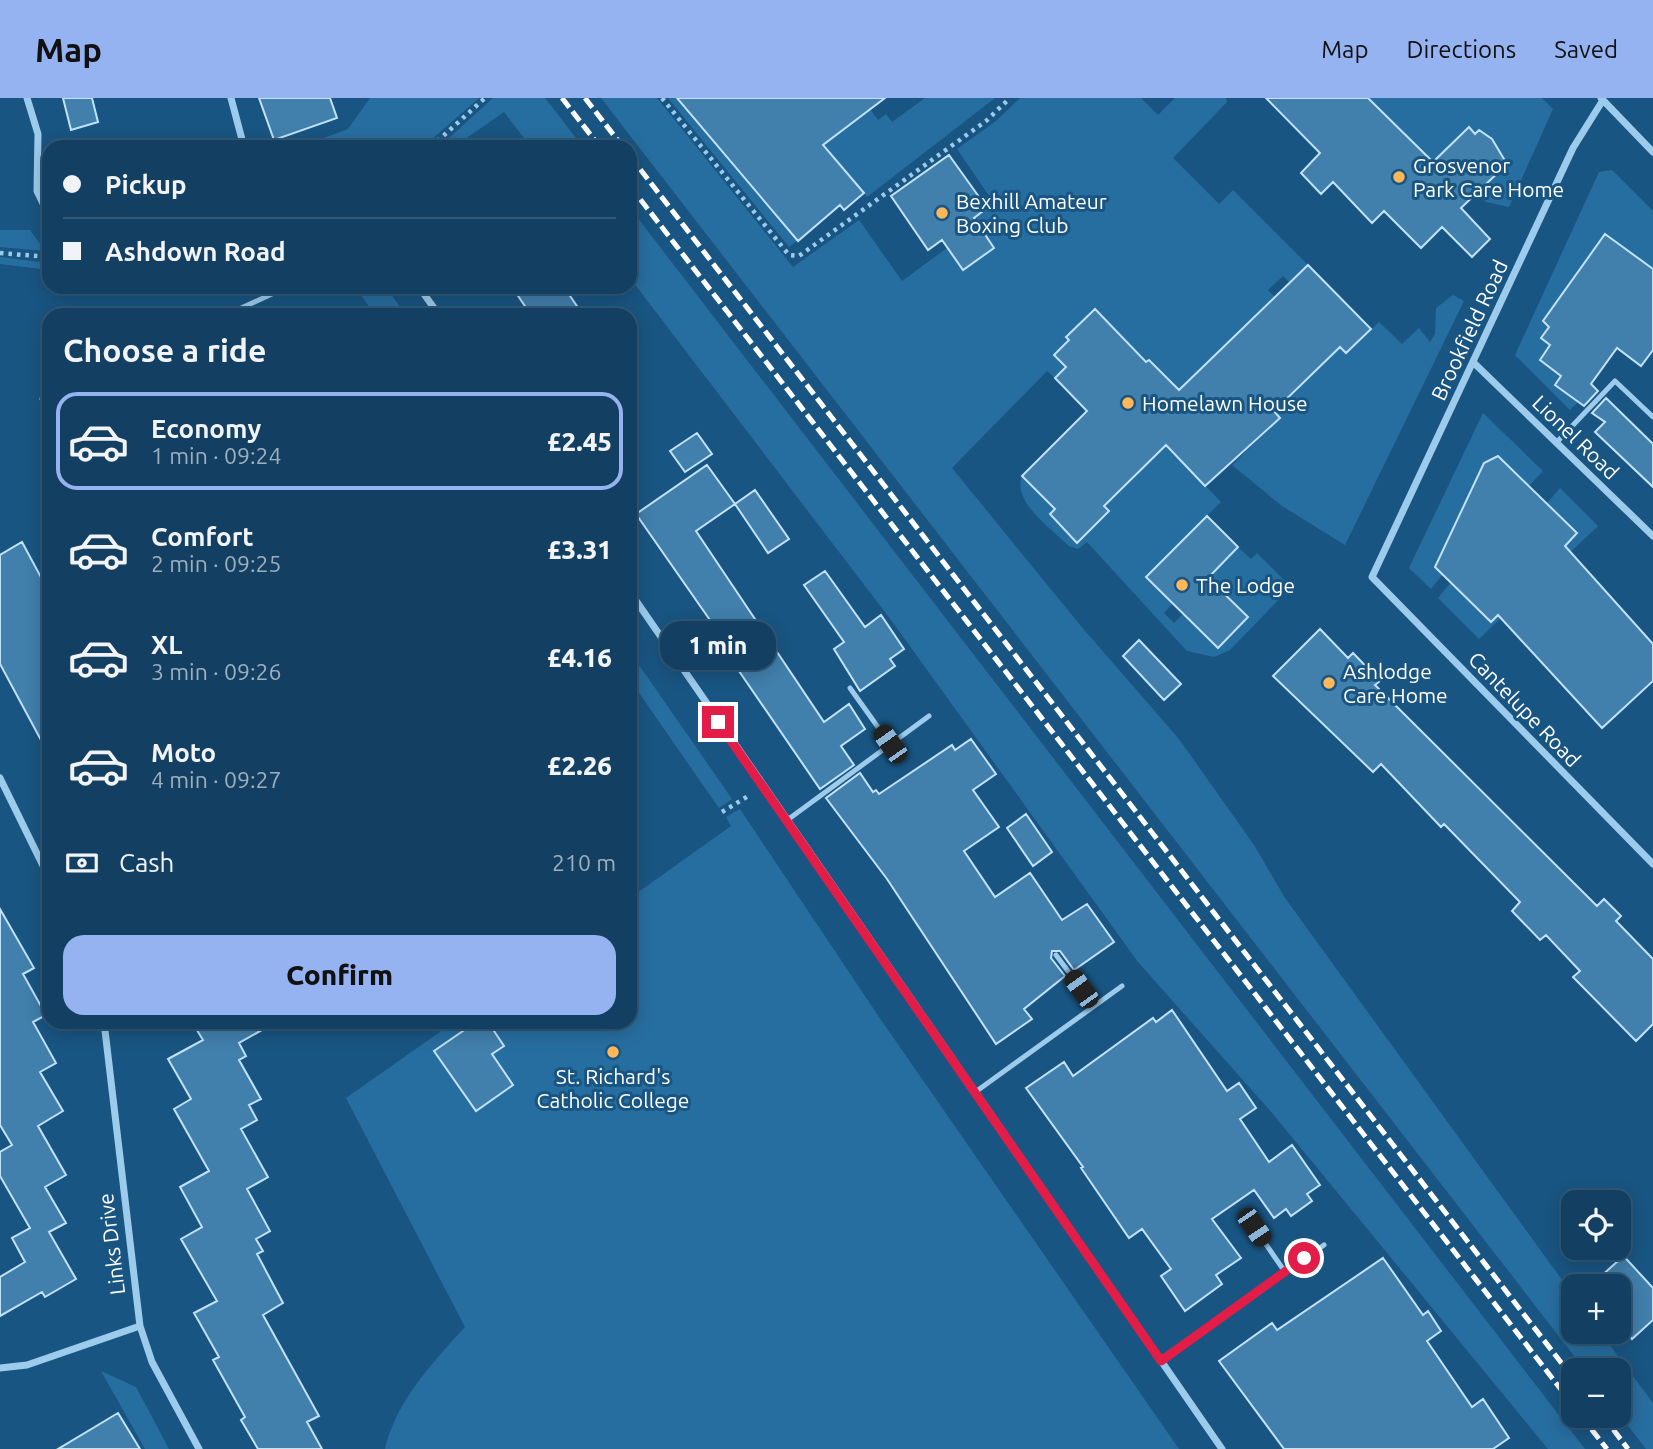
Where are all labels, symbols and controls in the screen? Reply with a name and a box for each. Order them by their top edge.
text: Map [35,31,102,68]
text: Map [1321,36,1368,63]
text: Directions [1406,36,1516,63]
text: Saved [1554,36,1618,63]
place label: Grosvenor Park Care Home [1413,153,1564,201]
marker: Grosvenor Park Care Home [1391,169,1407,185]
text: Pickup [105,170,187,199]
place label: Bexhill Amateur Boxing Club [956,189,1107,237]
marker: Bexhill Amateur Boxing Club [934,205,950,221]
text: Ashdown Road [105,237,286,266]
street label: Brookfield Road [1426,256,1512,404]
text: Choose a ride [63,332,266,368]
street label: Lionel Road [1528,390,1624,484]
place label: Homelawn House [1142,391,1308,415]
marker: Homelawn House [1120,395,1136,411]
icon: car [67,410,130,473]
text: Economy [151,414,261,443]
text: £2.45 [547,427,612,456]
text: 1 min · 09:24 [151,443,282,468]
icon: car [67,518,130,581]
text: Comfort [151,522,254,551]
text: £3.31 [547,535,612,564]
text: 2 min · 09:25 [151,551,282,576]
place label: The Lodge [1196,573,1295,597]
marker: The Lodge [1174,577,1190,593]
callout: 1 min [660,620,776,670]
icon: car [67,626,130,689]
text: XL [151,630,182,659]
text: 1 min [689,633,747,658]
text: £4.16 [547,643,612,672]
street label: Cantelupe Road [1464,647,1586,771]
text: 3 min · 09:26 [151,659,282,684]
place label: Ashlodge Care Home [1343,659,1448,707]
marker: Ashlodge Care Home [1321,675,1337,691]
route end [702,706,734,738]
car [870,721,911,767]
icon: car [67,734,130,797]
text: Moto [151,738,216,767]
text: £2.26 [547,751,612,780]
text: 4 min · 09:27 [151,767,282,792]
icon: cash [63,844,101,882]
text: Cash [119,848,174,877]
text: 210 m [552,850,616,875]
button: Confirm [63,935,616,1015]
car [1061,966,1102,1012]
marker: St. Richard's Catholic College [605,1044,621,1060]
place label: St. Richard's Catholic College [537,1064,689,1112]
map controls [1561,1190,1631,1428]
button: locate [1561,1190,1631,1260]
street label: Links Drive [93,1192,129,1296]
car [1234,1204,1275,1250]
route start [1288,1242,1320,1274]
button: + [1561,1274,1631,1344]
button: − [1561,1358,1631,1428]

